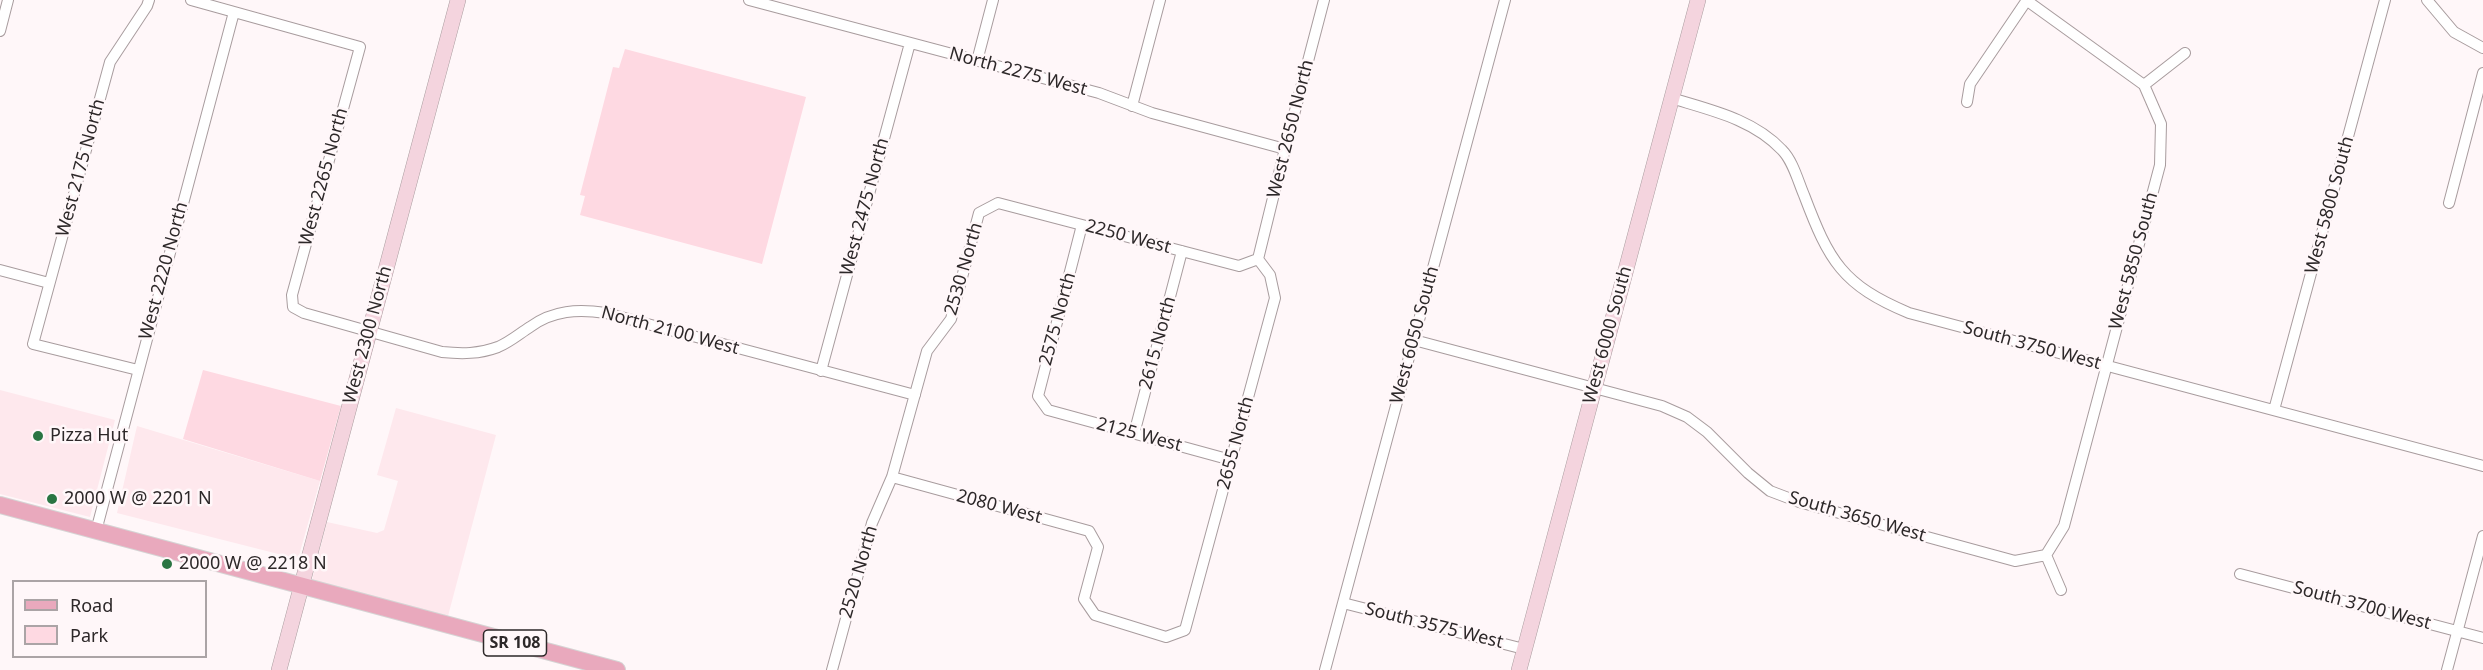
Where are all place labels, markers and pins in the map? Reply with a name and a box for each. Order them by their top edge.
place label: Pizza Hut [50,425,128,447]
marker: Pizza Hut [31,429,45,443]
place label: 2000 W @ 2201 N [64,488,212,510]
marker: 2000 W @ 2201 N [45,492,59,506]
place label: 2000 W @ 2218 N [179,553,327,575]
marker: 2000 W @ 2218 N [160,557,174,571]

